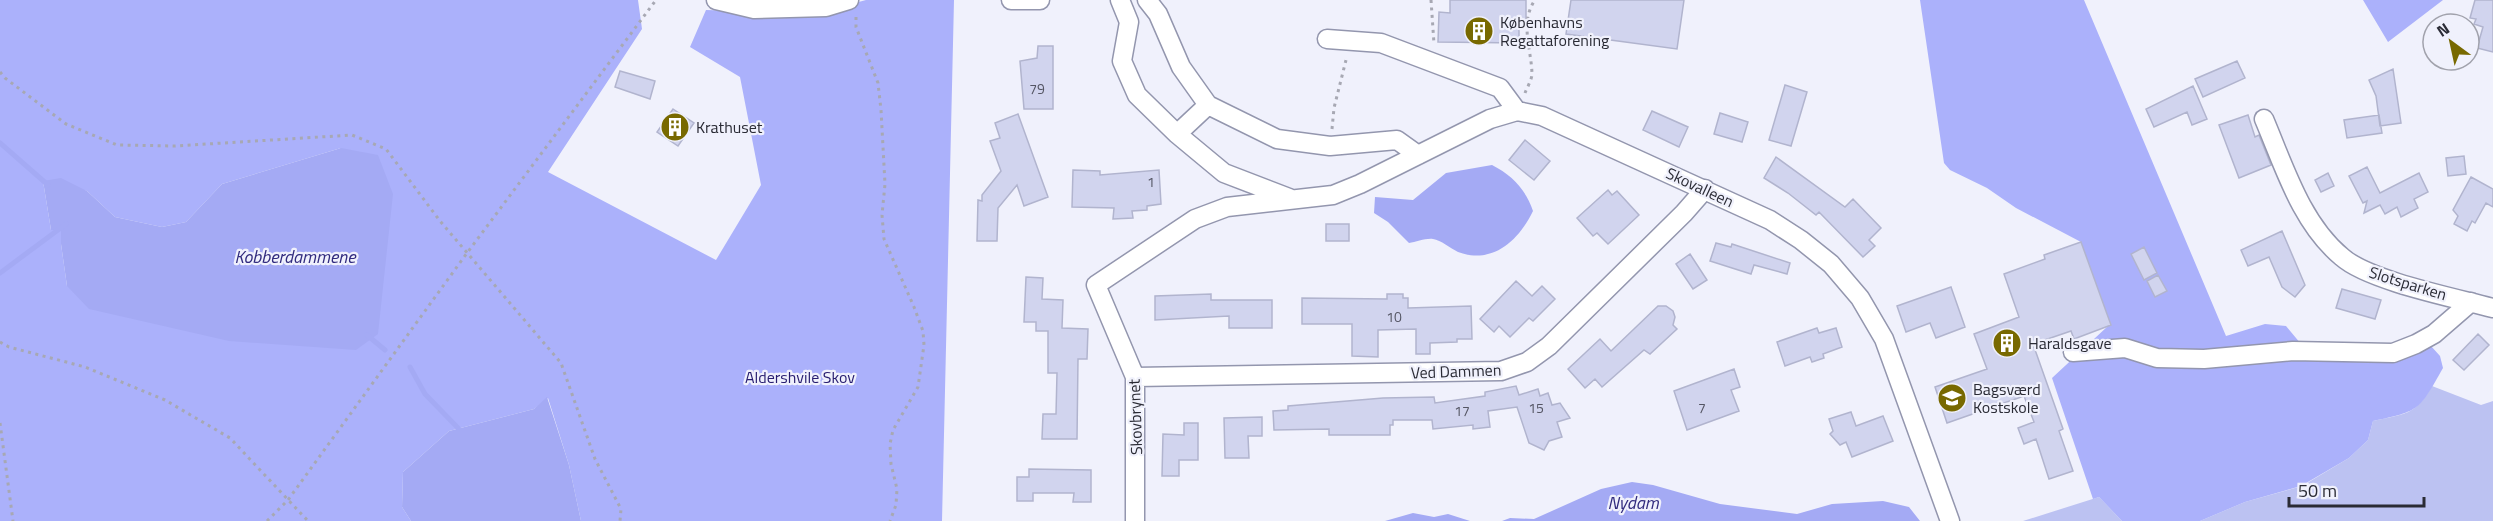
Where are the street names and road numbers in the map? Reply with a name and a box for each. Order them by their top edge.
street label: Skovalleen [1662,161,1738,213]
street label: Slotsparken [2366,260,2450,306]
street label: Ved Dammen [1410,357,1502,385]
street label: Skovbrynet [1122,378,1148,455]

